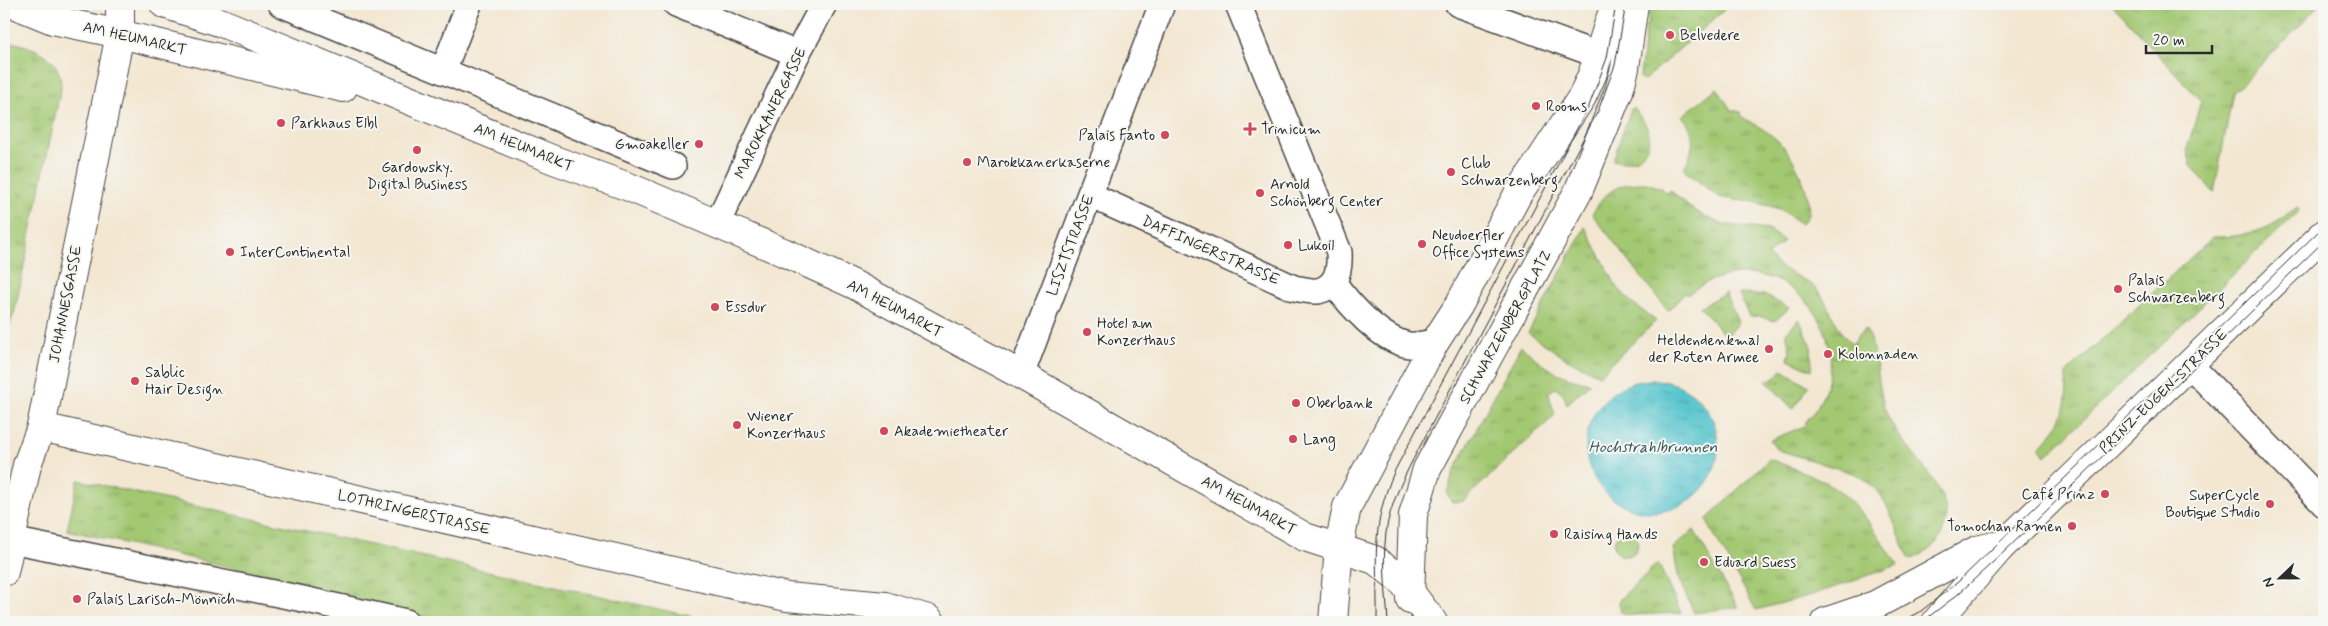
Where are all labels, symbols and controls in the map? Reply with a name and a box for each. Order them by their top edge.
street label: AM HEUMARKT [81,17,189,61]
scale bar [2146,22,2212,54]
place label: Belvedere [1680,26,1740,46]
marker: Belvedere [1664,29,1676,41]
text: 20 m [2153,31,2185,51]
street label: MAROKKANERGASSE [730,44,812,182]
place label: Rooms [1546,97,1587,117]
marker: Rooms [1530,100,1542,112]
place label: Parkhaus Elbl [291,114,378,134]
marker: Parkhaus Elbl [275,117,287,129]
street label: AM HEUMARKT [471,119,577,177]
place label: Trinicum [1261,120,1321,140]
marker: Trinicum [1243,122,1257,136]
place label: Palais Fanto [1079,126,1155,146]
marker: Palais Fanto [1159,129,1171,141]
place label: Gmoakeller [615,135,689,155]
marker: Gmoakeller [693,138,705,150]
marker: Gardowsky. Digital Business [411,144,423,156]
place label: Marokkanerkaserne [977,153,1111,173]
place label: Club Schwarzenberg [1461,154,1558,192]
marker: Marokkanerkaserne [961,156,973,168]
place label: Gardowsky. Digital Business [367,158,467,196]
marker: Club Schwarzenberg [1445,166,1457,178]
place label: Arnold Schönberg Center [1270,175,1383,213]
marker: Arnold Schönberg Center [1254,187,1266,199]
street label: LISZTSTRASSE [1042,191,1100,299]
street label: DAFFINGERSTRASSE [1139,212,1283,290]
place label: Neudoerfler Office Systems [1432,226,1525,263]
place label: Lukoil [1298,236,1334,256]
marker: Neudoerfler Office Systems [1416,238,1428,250]
marker: Lukoil [1282,239,1294,251]
street label: JOHANNESGASSE [45,243,87,365]
place label: InterContinental [240,243,350,263]
marker: InterContinental [224,246,236,258]
street label: SCHWARZENBERGPLATZ [1455,246,1557,408]
place label: Palais Schwarzenberg [2128,271,2225,309]
street label: AM HEUMARKT [843,275,946,343]
marker: Palais Schwarzenberg [2112,283,2124,295]
place label: Essdur [725,298,767,318]
marker: Essdur [709,301,721,313]
place label: Hotel am Konzerthaus [1097,314,1176,351]
street label: PRINZ-EUGEN-STRASSE [2095,325,2233,459]
marker: Hotel am Konzerthaus [1081,326,1093,338]
place label: Heldendenkmal der Roten Armee [1648,331,1759,368]
marker: Heldendenkmal der Roten Armee [1763,343,1775,355]
place label: Kolonnaden [1838,345,1920,365]
marker: Kolonnaden [1822,348,1834,360]
place label: Sablic Hair Design [145,363,224,401]
marker: Sablic Hair Design [129,375,141,387]
place label: Oberbank [1306,394,1373,414]
marker: Oberbank [1290,397,1302,409]
place label: Wiener Konzerthaus [747,407,826,444]
marker: Wiener Konzerthaus [731,419,743,431]
place label: Akademietheater [894,422,1009,442]
marker: Akademietheater [878,425,890,437]
place label: Lang [1303,430,1336,451]
marker: Lang [1287,433,1299,445]
water label: Hochstrahlbrunnen [1589,437,1717,458]
street label: AM HEUMARKT [1197,471,1300,540]
place label: Café Prinz [2022,485,2095,505]
street label: LOTHRINGERSTRASSE [335,486,492,540]
place label: SuperCycle Boutique Studio [2165,486,2260,523]
marker: Café Prinz [2099,488,2111,500]
marker: SuperCycle Boutique Studio [2264,498,2276,510]
place label: Tomochan Ramen [1947,517,2062,537]
marker: Tomochan Ramen [2066,520,2078,532]
place label: Raising Hands [1564,525,1658,545]
marker: Raising Hands [1548,528,1560,540]
place label: Eduard Suess [1714,553,1796,573]
north arrow [2256,554,2306,604]
marker: Eduard Suess [1698,556,1710,568]
text: N [2259,575,2279,590]
place label: Palais Larisch-Mönnich [87,590,236,610]
marker: Palais Larisch-Mönnich [71,593,83,605]

